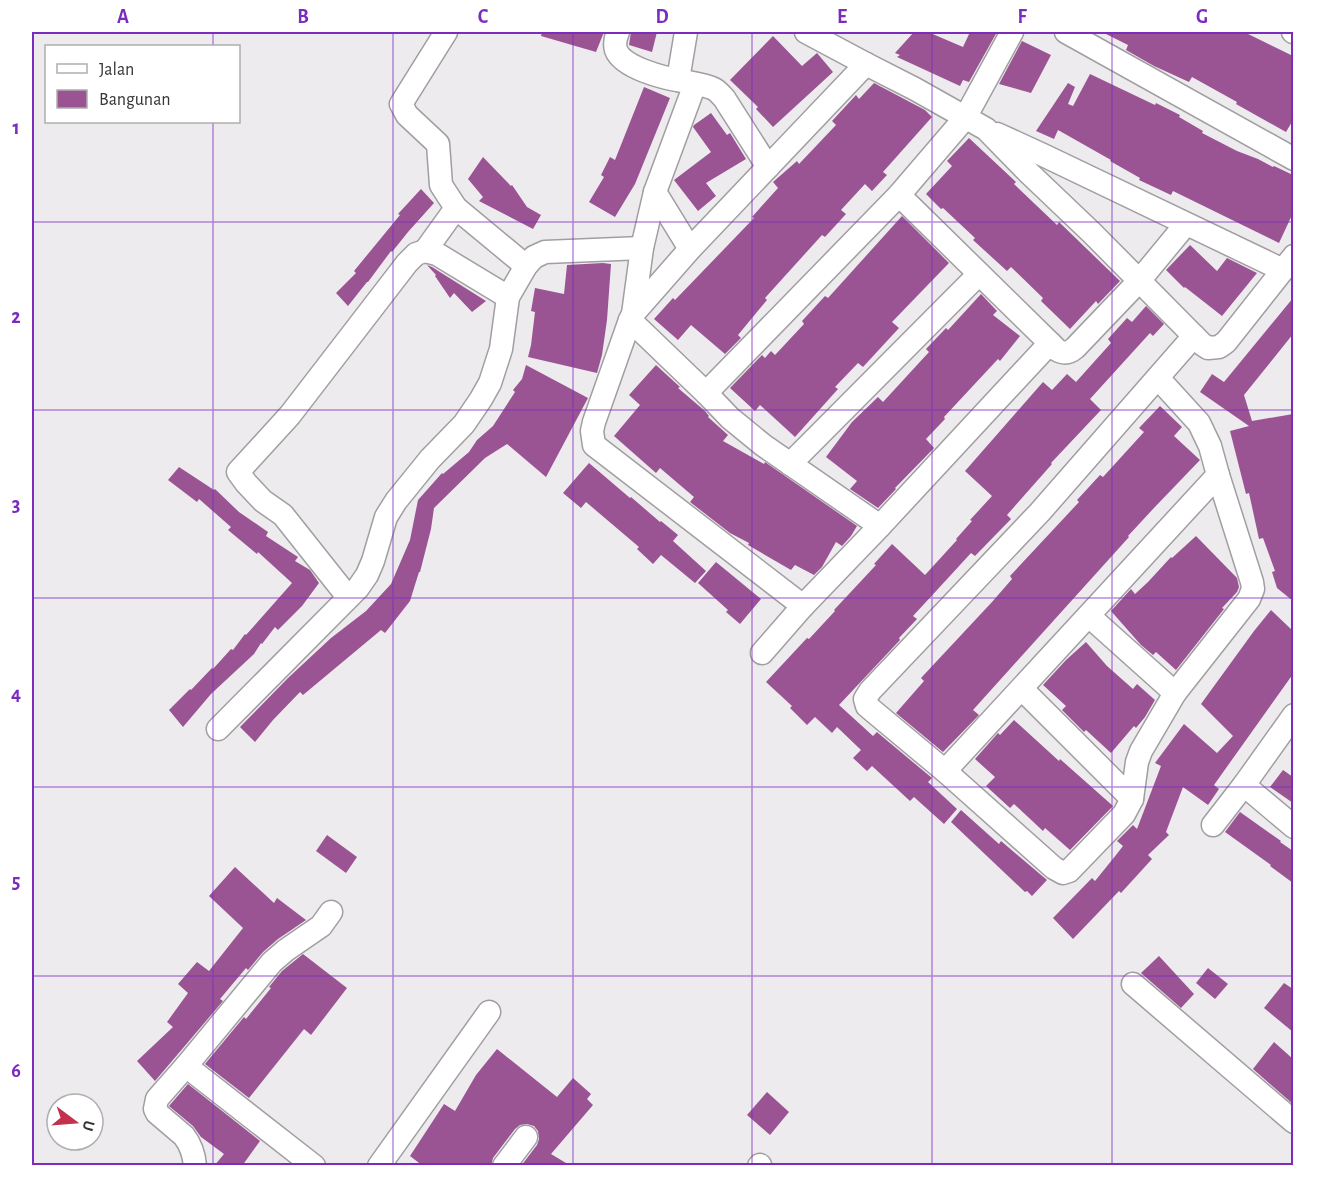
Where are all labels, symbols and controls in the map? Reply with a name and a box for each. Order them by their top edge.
text: A [117,7,129,27]
text: B [297,7,309,27]
text: C [478,7,489,27]
text: D [655,7,669,27]
text: E [837,7,847,27]
text: F [1017,7,1027,27]
text: G [1196,7,1208,27]
legend [45,45,240,123]
text: Jalan [99,61,134,79]
text: Bangunan [99,91,171,109]
text: 1 [12,118,20,138]
text: 2 [11,307,21,327]
text: 3 [12,495,20,515]
text: 4 [11,684,21,704]
text: 5 [12,872,20,892]
text: 6 [11,1061,21,1081]
north arrow [45,1092,105,1152]
text: U [79,1119,98,1133]

